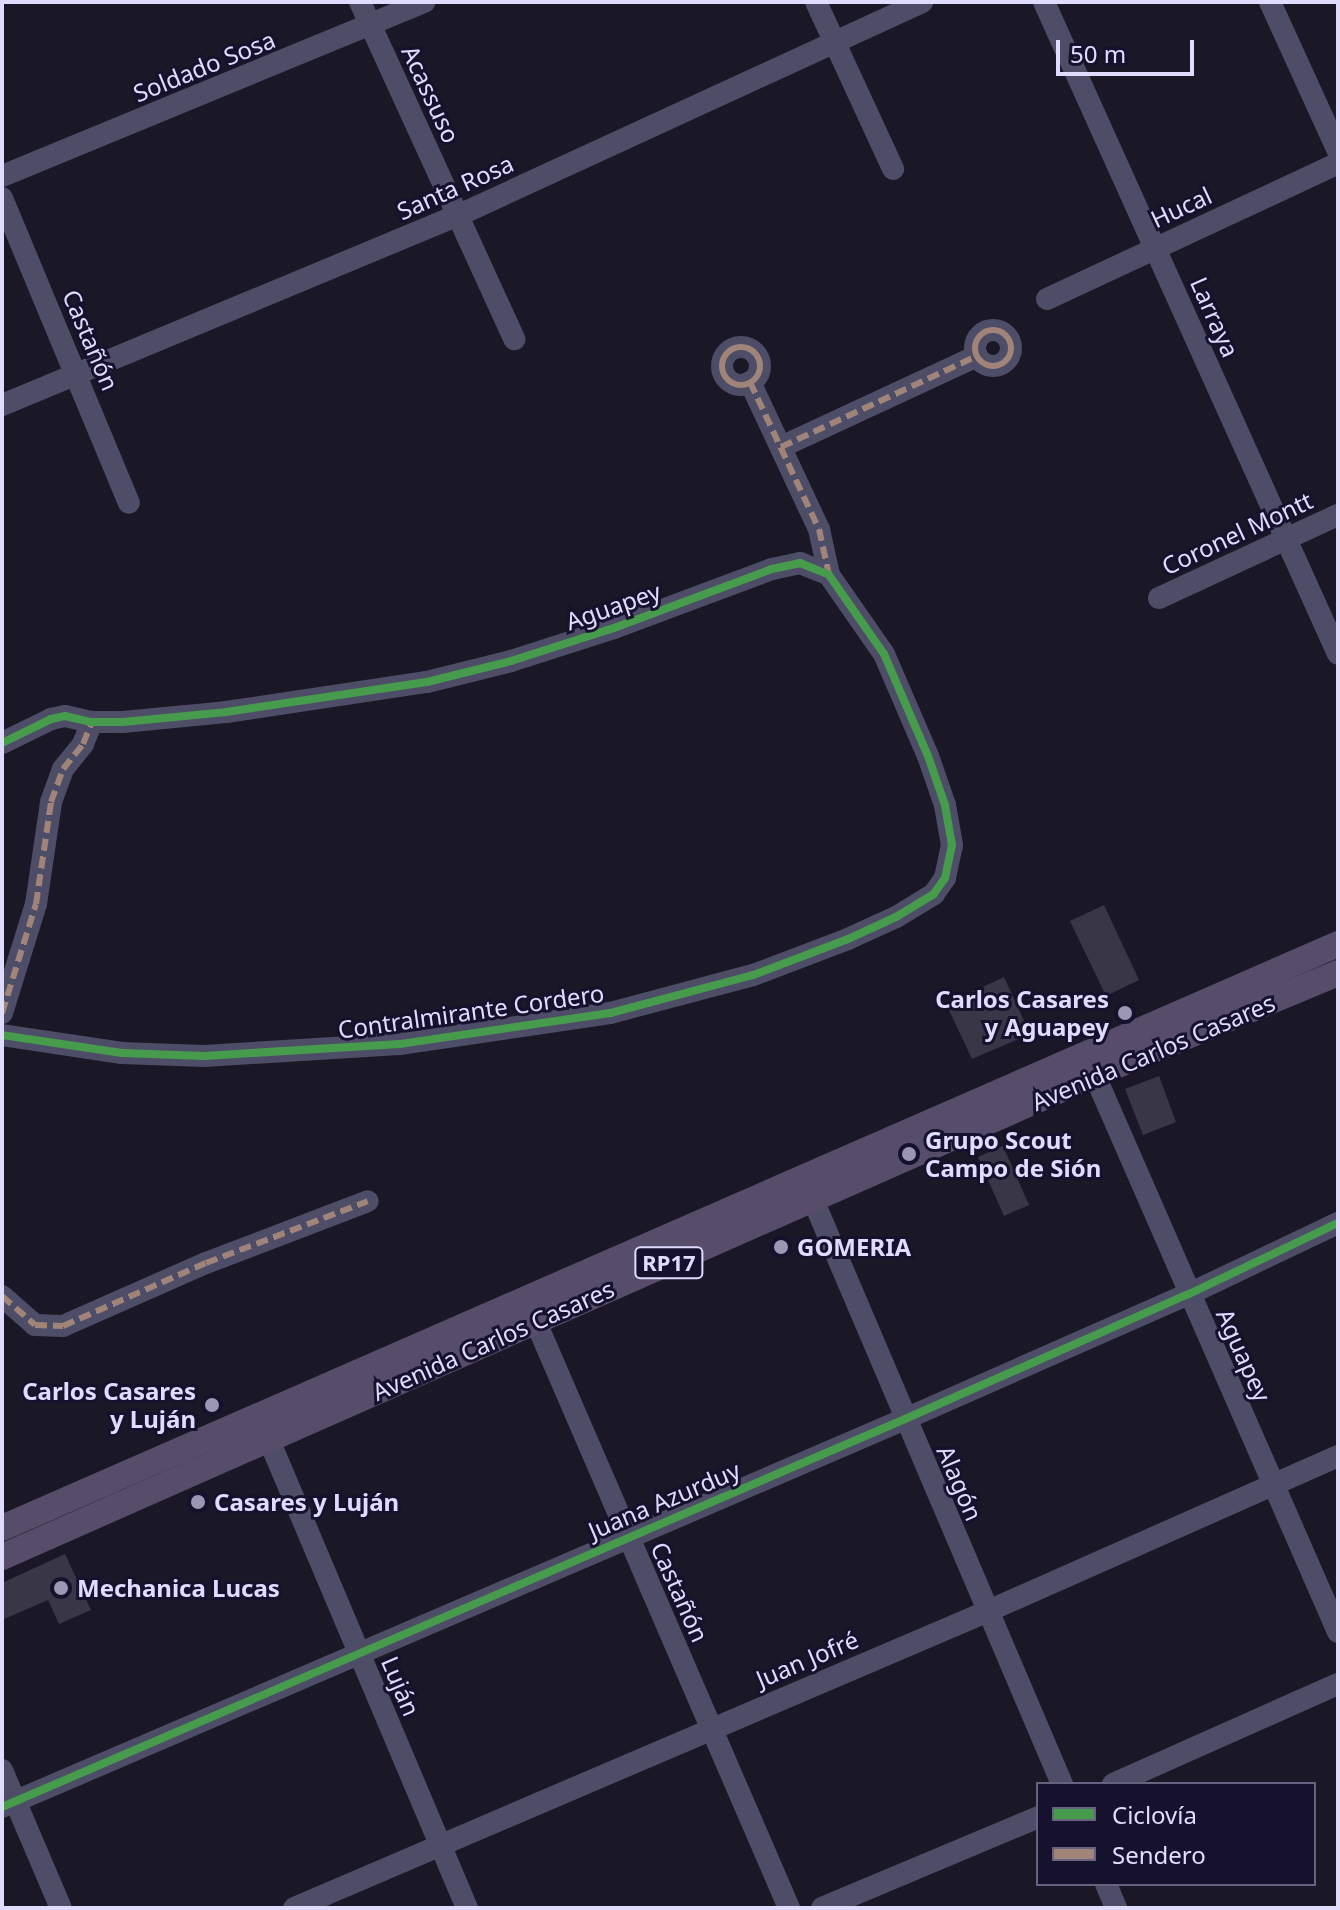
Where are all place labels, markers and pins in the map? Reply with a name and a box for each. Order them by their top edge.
place label: Carlos Casares y Aguapey [935,985,1109,1041]
marker: Carlos Casares y Aguapey [1116,1004,1134,1022]
place label: Grupo Scout Campo de Sión [925,1126,1101,1182]
marker: Grupo Scout Campo de Sión [900,1145,918,1163]
place label: GOMERIA [797,1233,911,1261]
marker: GOMERIA [772,1238,790,1256]
place label: Carlos Casares y Luján [22,1377,196,1433]
marker: Carlos Casares y Luján [203,1396,221,1414]
place label: Casares y Luján [214,1488,399,1516]
marker: Casares y Luján [189,1493,207,1511]
place label: Mechanica Lucas [77,1574,280,1602]
marker: Mechanica Lucas [52,1579,70,1597]

